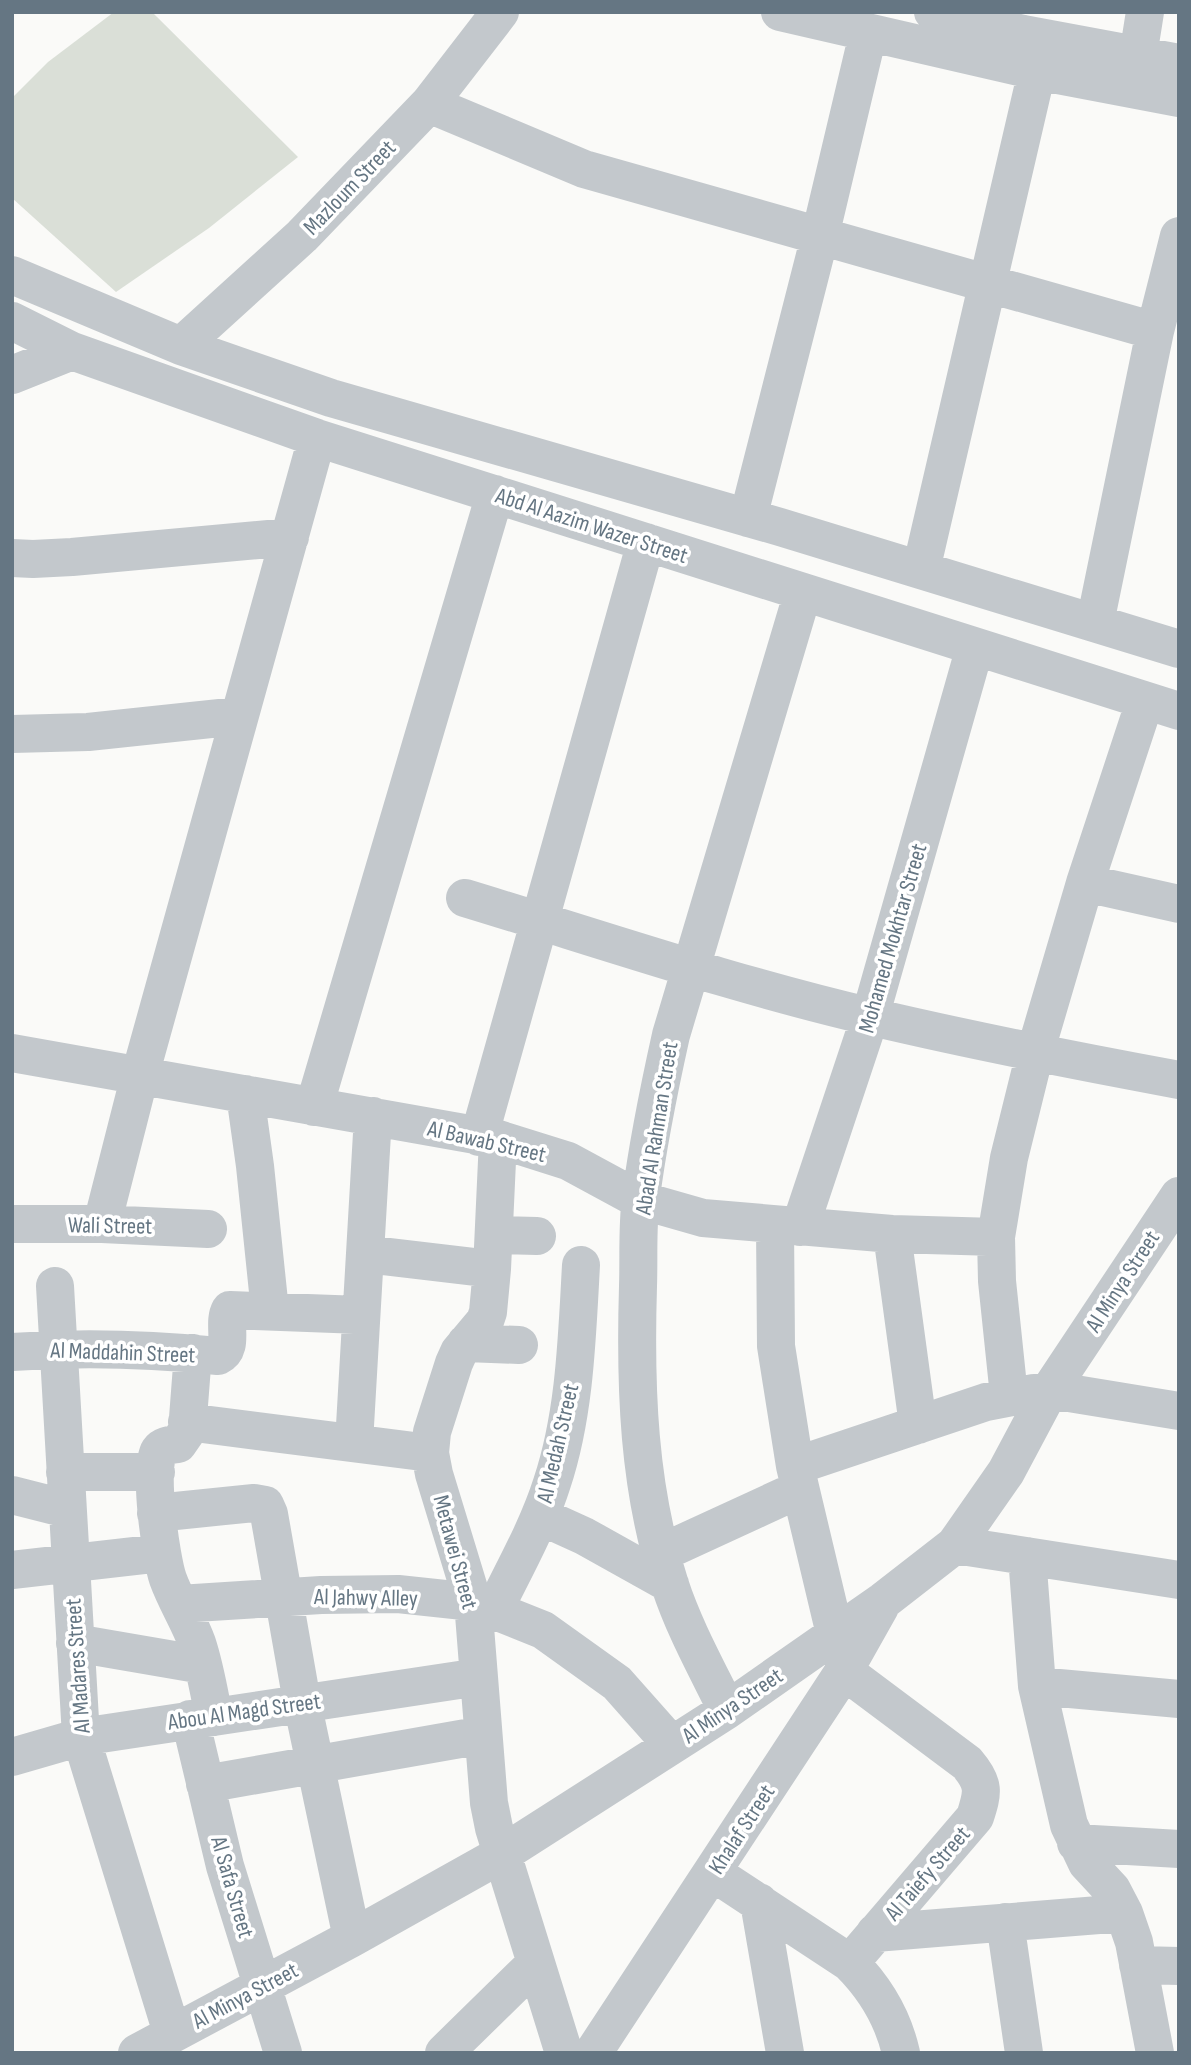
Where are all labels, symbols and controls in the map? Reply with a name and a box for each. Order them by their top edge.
street label: Mazloum Street [298,134,402,241]
street label: Abd Al Aazim Wazer Street [491,481,691,570]
street label: Mohamed Mokhtar Street [853,840,933,1036]
street label: Abad Al Rahman Street [629,1040,684,1218]
street label: Al Bawab Street [424,1115,549,1169]
street label: Wali Street [68,1211,152,1241]
street label: Al Minya Street [1079,1226,1166,1338]
street label: Al Maddahin Street [49,1336,196,1370]
street label: Al Medah Street [530,1381,585,1507]
street label: Metawei Street [426,1492,484,1612]
street label: Al Jahwy Alley [313,1583,418,1613]
street label: Al Madares Street [59,1598,97,1735]
street label: Al Minya Street [676,1662,788,1750]
street label: Abou Al Magd Street [165,1687,322,1737]
street label: Khalaf Street [703,1780,781,1880]
street label: Al Taiefy Street [878,1821,976,1927]
street label: Al Safa Street [204,1832,260,1941]
street label: Al Minya Street [187,1956,303,2036]

